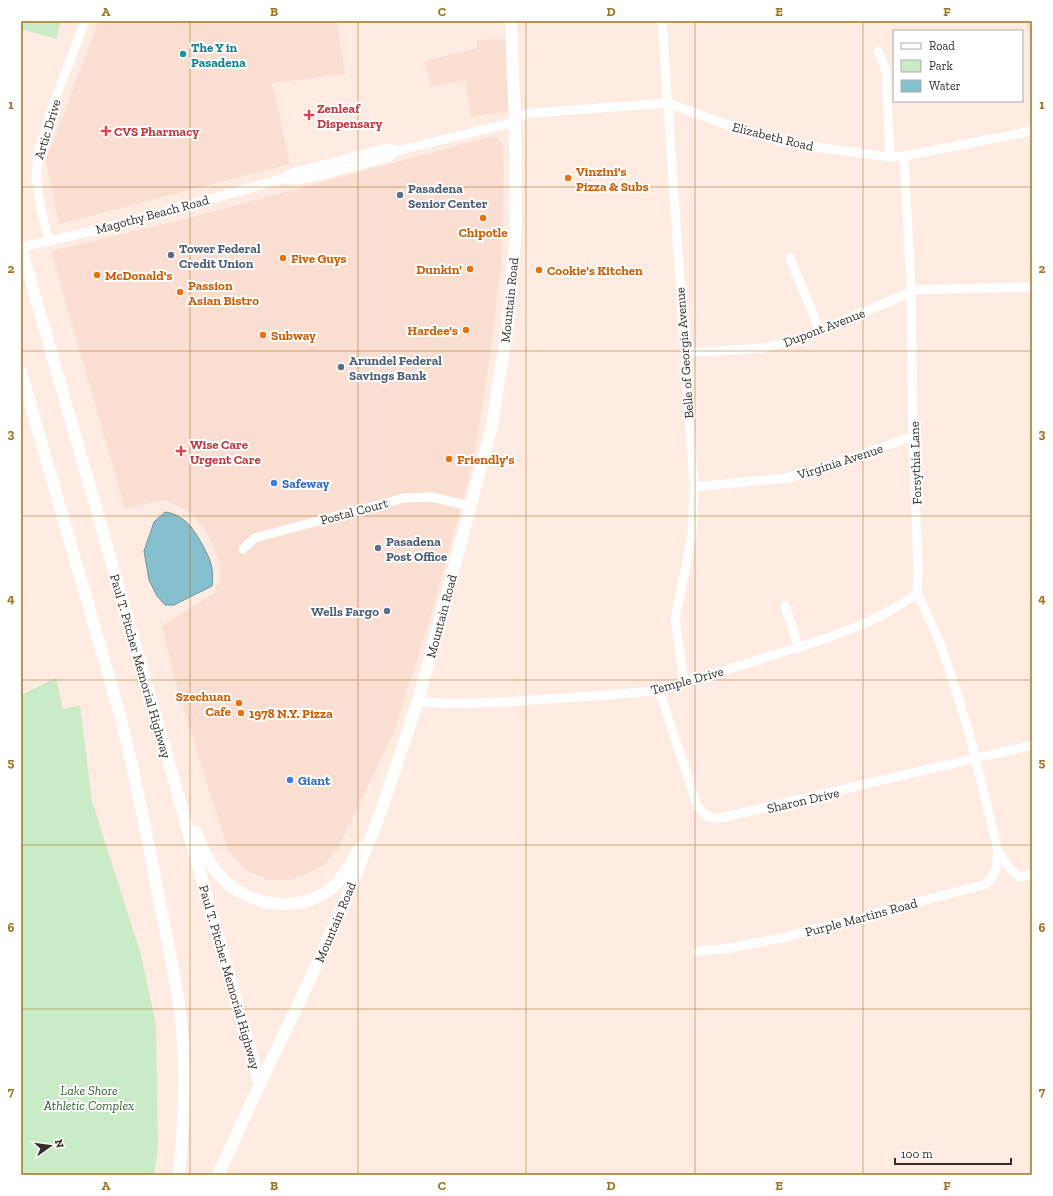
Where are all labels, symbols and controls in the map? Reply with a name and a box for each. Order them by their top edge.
text: A [102,4,111,19]
text: B [270,4,278,19]
text: C [438,4,446,19]
text: D [606,4,616,19]
text: E [775,4,783,19]
text: F [943,4,951,19]
legend [893,30,1023,102]
text: Road [929,39,955,53]
place label: The Y in Pasadena [191,40,246,70]
marker: The Y in Pasadena [178,49,188,59]
text: Park [929,59,954,73]
text: Water [929,79,961,93]
text: 1 [8,97,14,112]
street label: Artic Drive [31,97,64,161]
text: 1 [1039,97,1045,112]
place label: Zenleaf Dispensary [317,101,383,131]
marker: Zenleaf Dispensary [304,110,314,120]
street label: Elizabeth Road [731,119,815,154]
place label: CVS Pharmacy [114,124,199,139]
marker: CVS Pharmacy [101,126,111,136]
place label: Vinzini's Pizza & Subs [576,164,649,194]
marker: Vinzini's Pizza & Subs [563,173,573,183]
place label: Pasadena Senior Center [408,181,488,211]
marker: Pasadena Senior Center [395,190,405,200]
street label: Magothy Beach Road [94,192,210,237]
marker: Chipotle [478,213,488,223]
place label: Chipotle [458,225,508,240]
place label: Tower Federal Credit Union [179,241,261,271]
marker: Tower Federal Credit Union [166,250,176,260]
place label: Five Guys [291,251,346,266]
marker: Five Guys [278,253,288,263]
street label: Mountain Road [498,257,521,343]
text: 2 [8,261,15,276]
text: 2 [1039,261,1046,276]
place label: Dunkin' [416,262,462,277]
place label: Cookie's Kitchen [547,263,643,278]
marker: Dunkin' [465,264,475,274]
marker: Cookie's Kitchen [534,265,544,275]
place label: McDonald's [105,268,172,283]
marker: McDonald's [92,270,102,280]
place label: Passion Asian Bistro [188,278,259,308]
marker: Passion Asian Bistro [175,287,185,297]
street label: Belle of Georgia Avenue [672,287,697,419]
street label: Dupont Avenue [781,305,867,350]
place label: Hardee's [407,323,458,338]
marker: Hardee's [461,325,471,335]
place label: Subway [271,328,316,343]
marker: Subway [258,330,268,340]
place label: Arundel Federal Savings Bank [349,353,442,383]
marker: Arundel Federal Savings Bank [336,362,346,372]
street label: Forsythia Lane [907,421,924,505]
text: 3 [8,426,15,441]
text: 3 [1039,426,1046,441]
place label: Wise Care Urgent Care [190,437,261,467]
street label: Virginia Avenue [794,441,885,483]
marker: Wise Care Urgent Care [175,445,187,457]
place label: Friendly's [457,452,515,467]
marker: Friendly's [444,454,454,464]
place label: Safeway [282,476,330,491]
marker: Safeway [269,478,279,488]
street label: Postal Court [319,495,390,528]
place label: Pasadena Post Office [386,534,448,564]
marker: Pasadena Post Office [373,543,383,553]
street label: Paul T. Pitcher Memorial Highway [107,572,174,760]
street label: Mountain Road [423,573,460,659]
text: 4 [7,591,15,606]
text: 4 [1038,591,1046,606]
place label: Wells Fargo [311,604,379,619]
marker: Wells Fargo [382,606,392,616]
street label: Temple Drive [649,664,725,697]
place label: Szechuan Cafe [176,689,232,719]
marker: Szechuan Cafe [234,698,244,708]
place label: 1978 N.Y. Pizza [249,706,333,721]
marker: 1978 N.Y. Pizza [236,708,246,718]
text: 5 [8,755,15,770]
text: 5 [1039,755,1046,770]
place label: Giant [298,773,331,788]
marker: Giant [285,775,295,785]
street label: Sharon Drive [766,785,841,816]
street label: Mountain Road [312,880,359,965]
street label: Paul T. Pitcher Memorial Highway [196,883,263,1071]
street label: Purple Martins Road [803,895,919,940]
text: 6 [8,920,15,935]
text: 6 [1039,920,1046,935]
park label: Lake Shore Athletic Complex [43,1083,134,1113]
text: 7 [8,1084,15,1099]
text: 7 [1039,1084,1046,1099]
north arrow [30,1126,70,1166]
text: N [52,1138,67,1150]
scale bar [895,1140,1011,1166]
text: 100 m [901,1147,933,1161]
text: A [102,1178,111,1193]
text: B [270,1178,278,1193]
text: C [438,1178,446,1193]
text: D [606,1178,616,1193]
text: E [775,1178,783,1193]
text: F [943,1178,951,1193]

